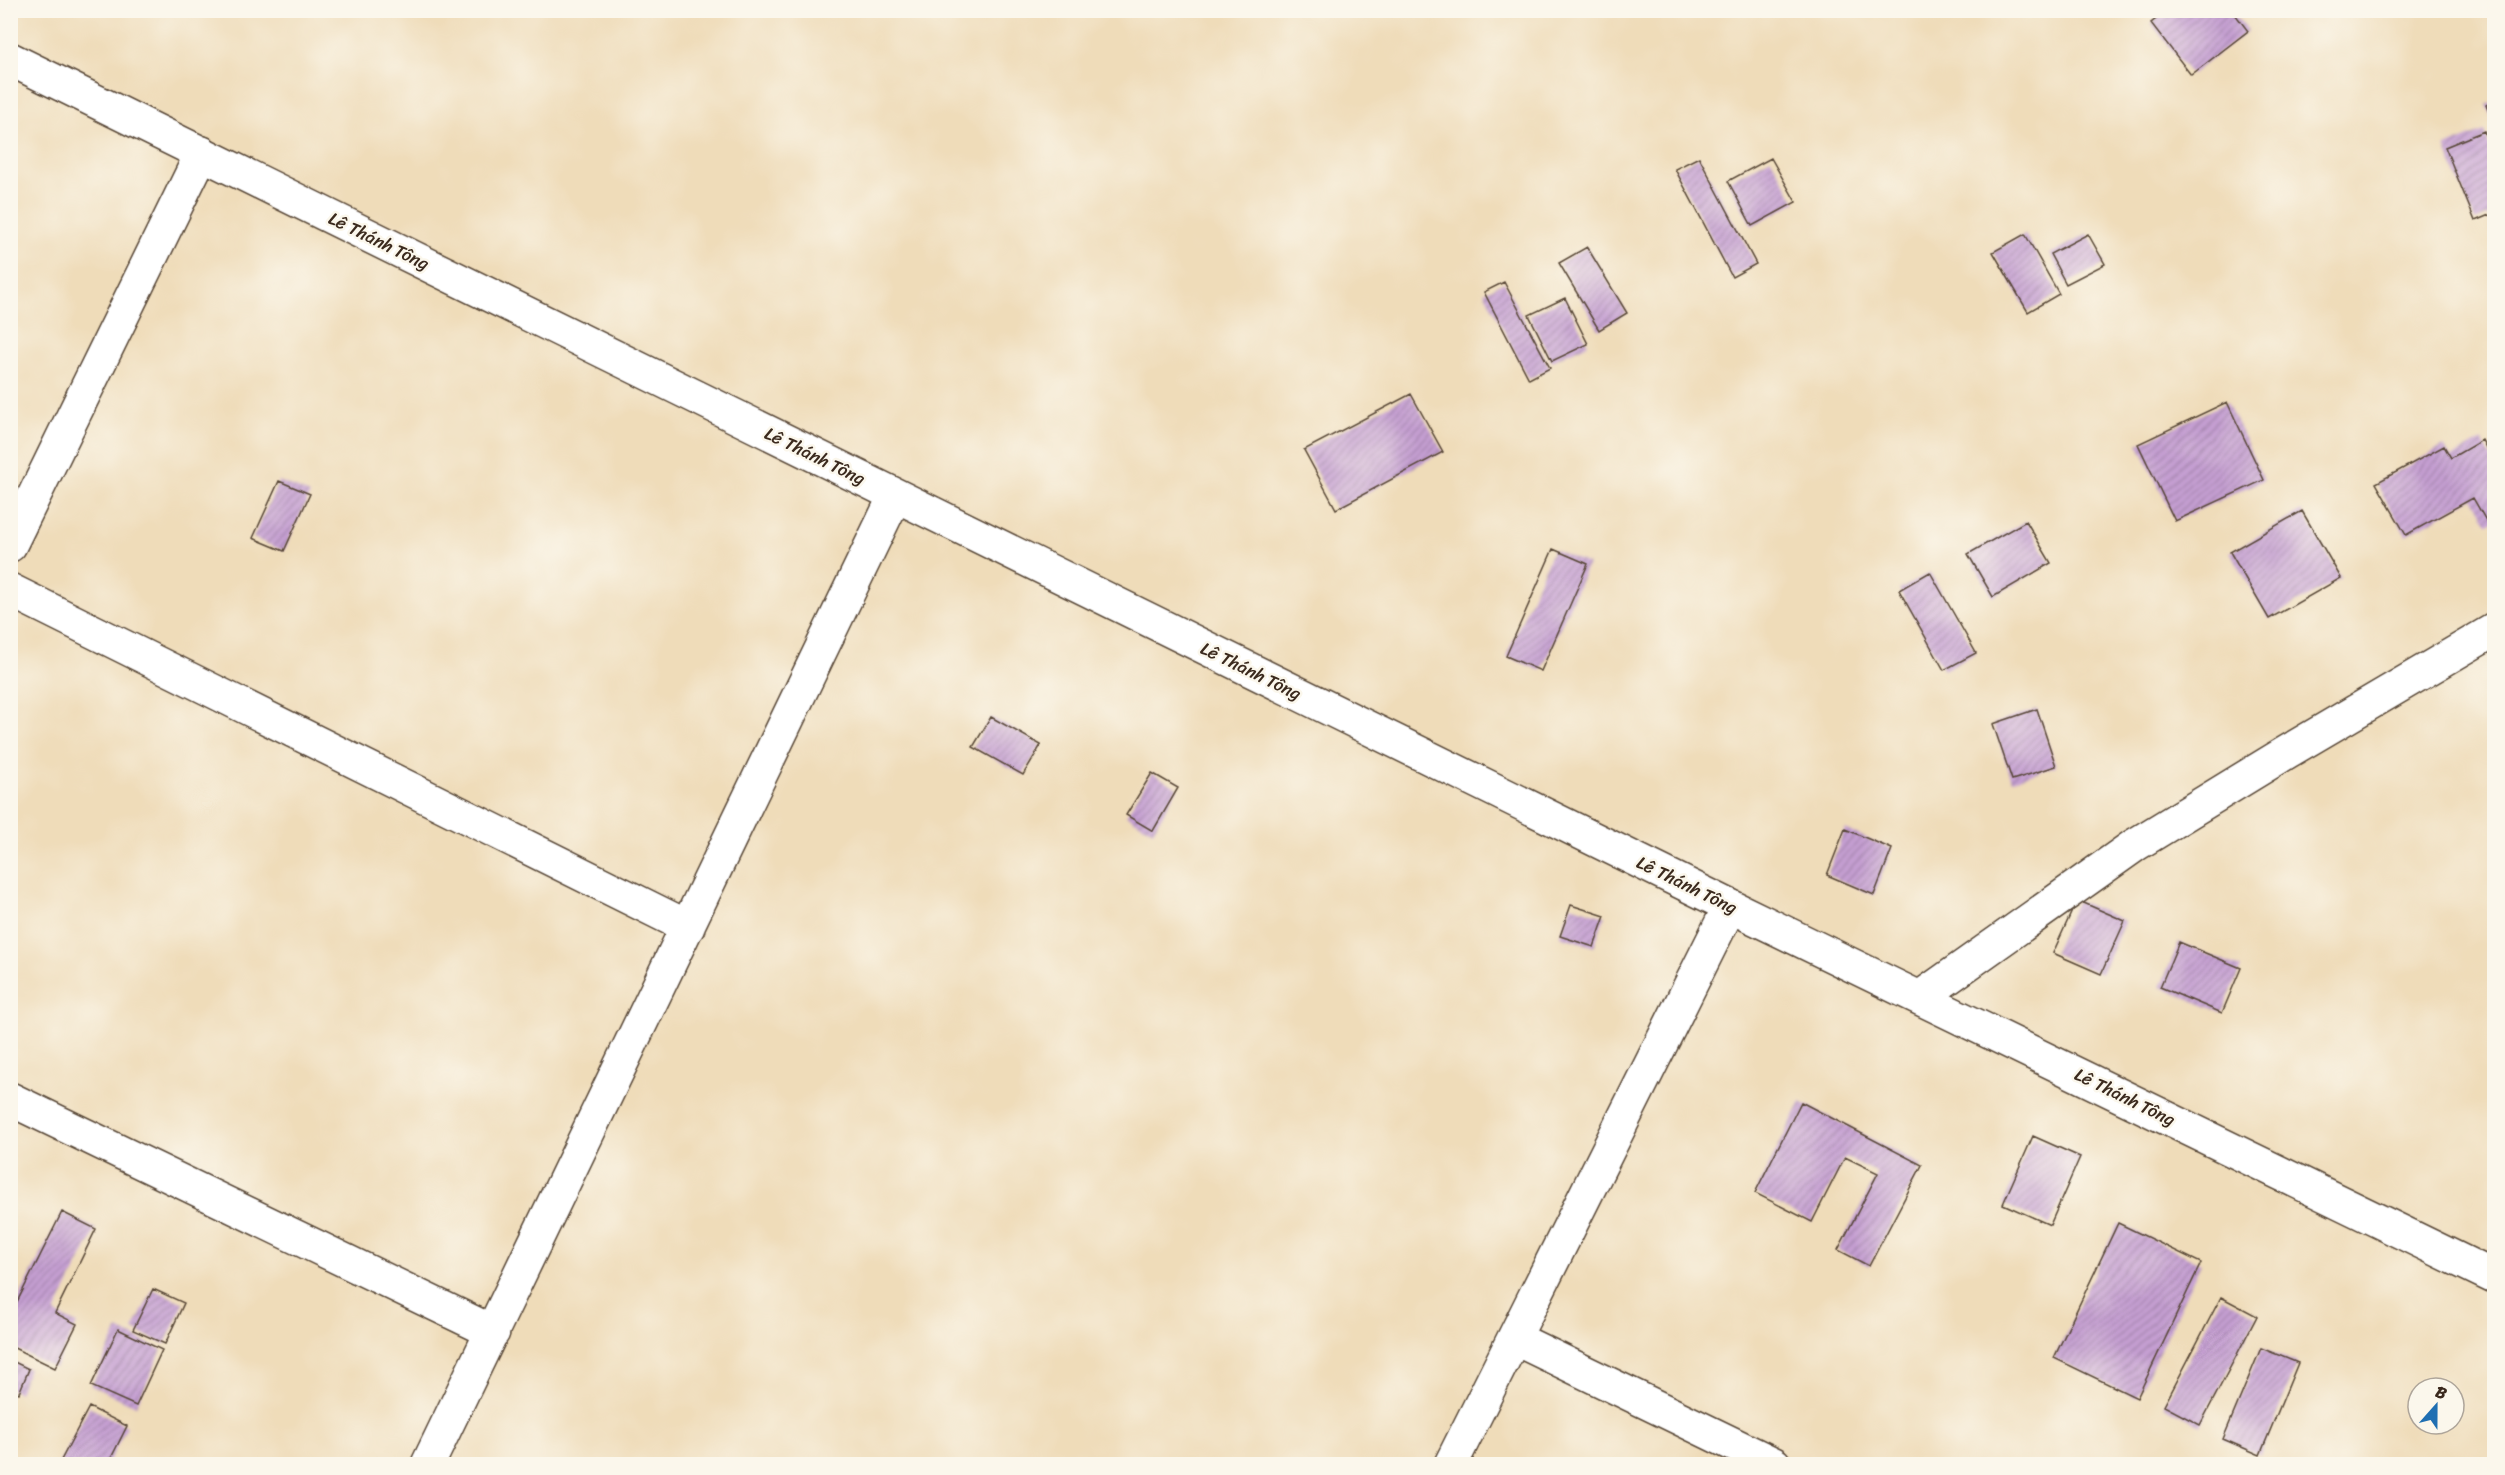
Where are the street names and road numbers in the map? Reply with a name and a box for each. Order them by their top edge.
street label: Lê Thánh Tông [323,203,435,279]
street label: Lê Thánh Tông [759,418,871,494]
street label: Lê Thánh Tông [1195,633,1307,709]
street label: Lê Thánh Tông [1631,847,1743,923]
street label: Lê Thánh Tông [2069,1059,2181,1135]

